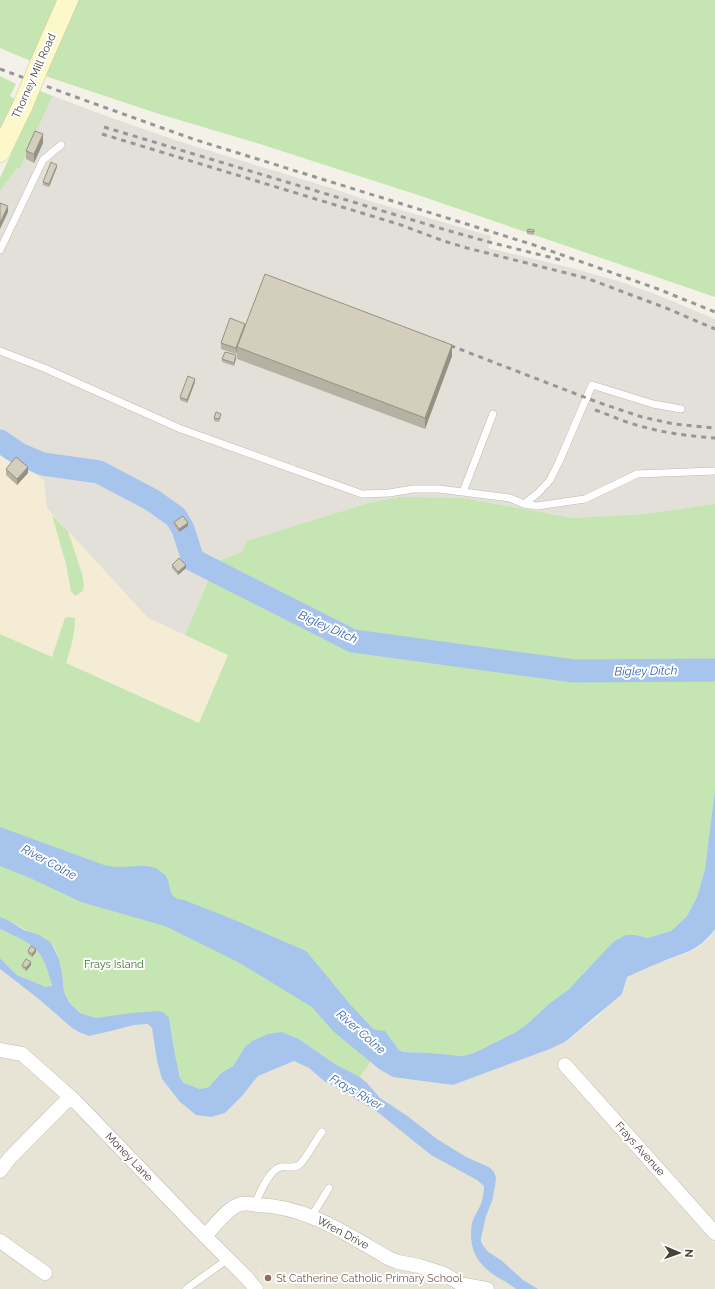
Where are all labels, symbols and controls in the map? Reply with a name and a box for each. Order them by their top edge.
street label: Thorney Mill Road [9,31,59,120]
water label: Bigley Ditch [296,608,360,646]
water label: Bigley Ditch [614,663,678,679]
water label: River Colne [19,842,79,883]
park label: Frays Island [84,958,144,971]
water label: River Colne [334,1007,389,1057]
water label: Frays River [327,1071,385,1113]
street label: Frays Avenue [612,1119,668,1179]
street label: Money Lane [103,1130,156,1184]
street label: Wren Drive [315,1214,372,1252]
north arrow [659,1233,699,1273]
text: N [682,1249,695,1258]
place label: St Catherine Catholic Primary School [276,1272,462,1285]
marker: St Catherine Catholic Primary School [263,1273,273,1283]

